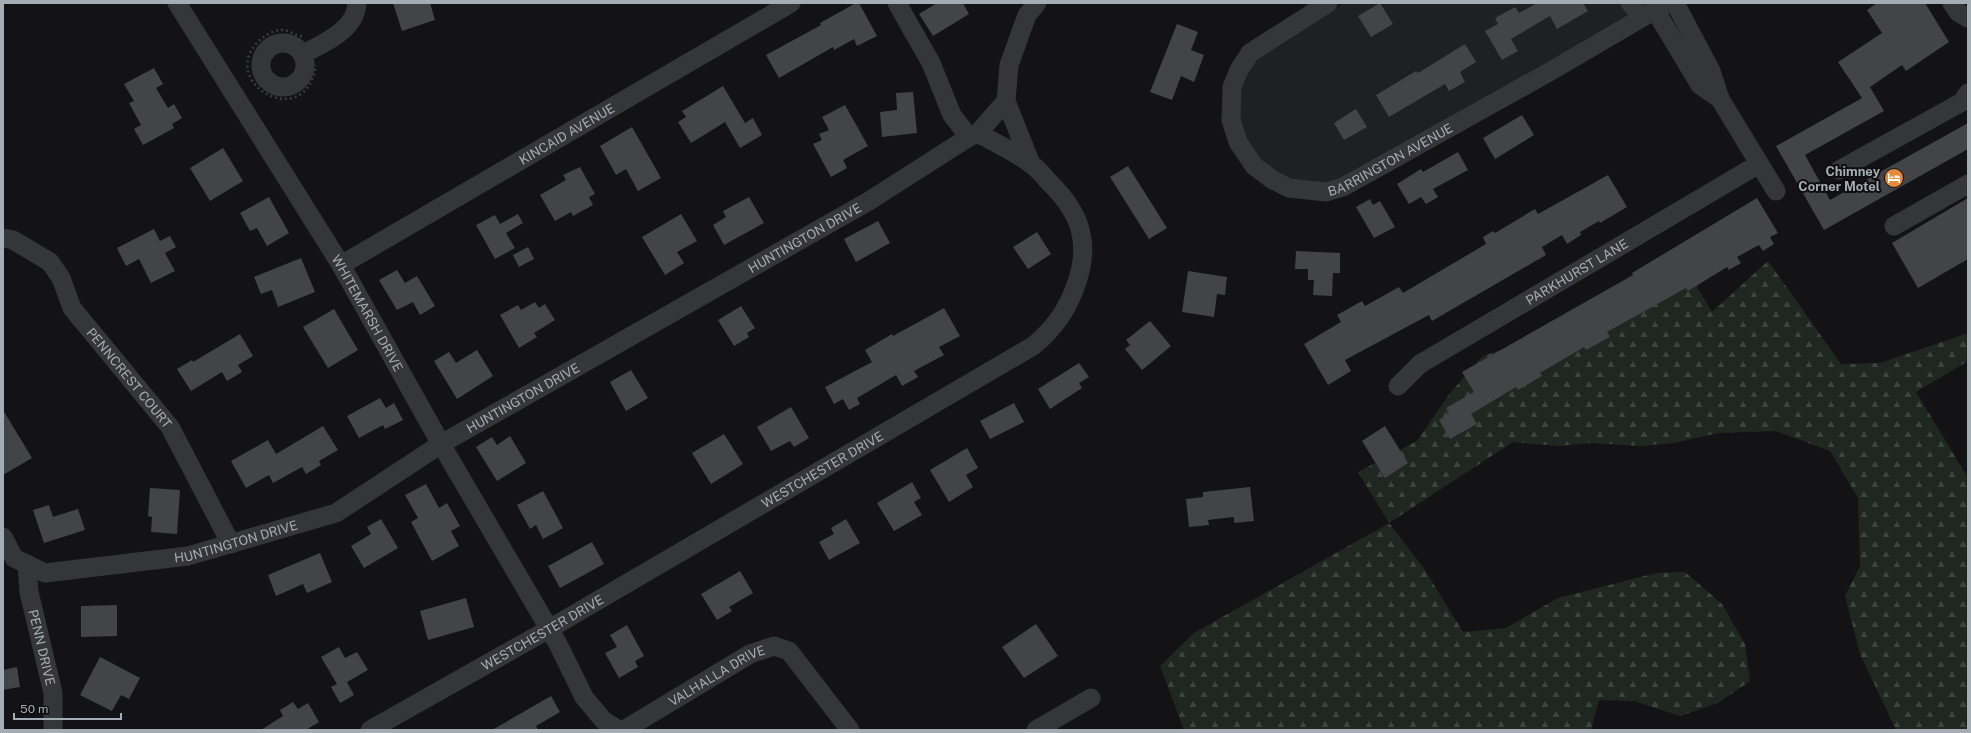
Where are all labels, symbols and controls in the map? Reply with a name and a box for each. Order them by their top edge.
street label: KINCAID AVENUE [516,100,617,167]
street label: BARRINGTON AVENUE [1326,120,1455,199]
place label: Chimney Corner Motel [1798,164,1881,194]
hotel icon: Chimney Corner Motel [1883,167,1905,189]
street label: HUNTINGTON DRIVE [745,200,864,276]
street label: PARKHURST LANE [1523,236,1631,308]
street label: WHITEMARSH DRIVE [329,252,406,374]
street label: PENNCREST COURT [84,325,175,431]
street label: HUNTINGTON DRIVE [464,360,582,436]
street label: WESTCHESTER DRIVE [759,428,886,511]
street label: HUNTINGTON DRIVE [173,517,299,565]
street label: WESTCHESTER DRIVE [478,591,606,673]
street label: PENN DRIVE [26,608,58,687]
street label: VALHALLA DRIVE [666,642,767,709]
scale bar [14,695,121,721]
text: 50 m [20,702,48,716]

